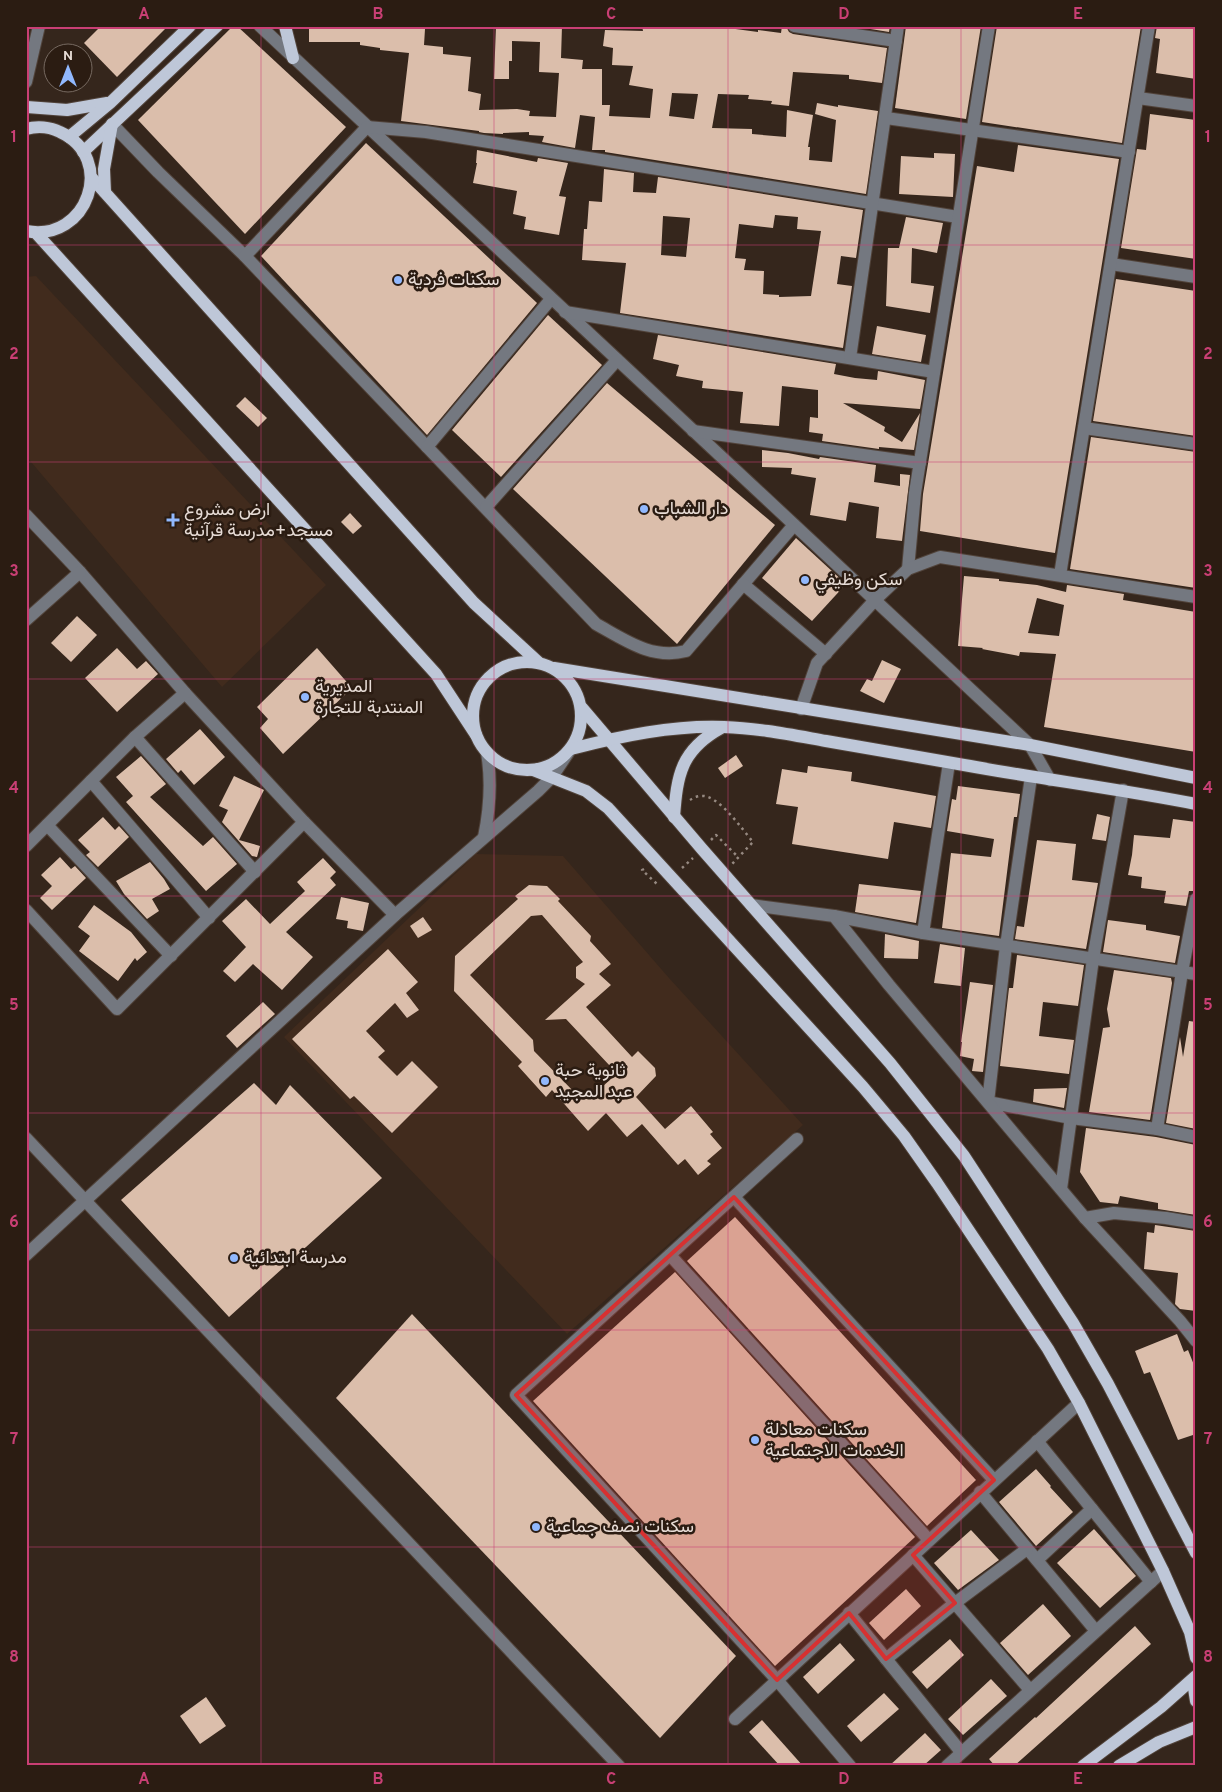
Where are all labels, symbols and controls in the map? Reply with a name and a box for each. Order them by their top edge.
text: A [138,5,150,25]
text: B [372,5,384,25]
text: C [606,5,616,25]
text: D [838,5,850,25]
text: E [1073,5,1083,25]
north arrow [42,42,92,92]
text: N [63,48,73,65]
text: 1 [11,128,17,148]
text: 1 [1205,128,1211,148]
place label: سكنات فردية [408,269,499,292]
marker: سكنات فردية [392,274,404,286]
text: 2 [9,345,19,365]
text: 2 [1203,345,1213,365]
place label: دار الشباب [654,498,728,521]
place label: ارض مشروع مسجد+مدرسة قرآنية [184,499,333,543]
marker: دار الشباب [638,503,650,515]
marker: ارض مشروع مسجد+مدرسة قرآنية [166,513,180,527]
text: 3 [9,562,19,582]
text: 3 [1203,562,1213,582]
place label: سكن وظيفي [815,569,903,594]
marker: سكن وظيفي [799,574,811,586]
place label: المديرية المنتدبة للتجارة [315,676,423,720]
marker: المديرية المنتدبة للتجارة [299,691,311,703]
text: 4 [9,779,19,799]
text: 4 [1203,779,1213,799]
text: 5 [9,996,19,1016]
text: 5 [1203,996,1213,1016]
place label: ثانوية حبة عبد المجيد [555,1060,632,1104]
marker: ثانوية حبة عبد المجيد [539,1075,551,1087]
text: 6 [9,1213,19,1233]
text: 6 [1203,1213,1213,1233]
place label: مدرسة ابتدائية [244,1247,347,1270]
marker: مدرسة ابتدائية [228,1252,240,1264]
place label: سكنات معادلة الخدمات الاجتماعية [765,1419,904,1463]
text: 7 [10,1430,18,1450]
text: 7 [1204,1430,1212,1450]
marker: سكنات معادلة الخدمات الاجتماعية [749,1434,761,1446]
place label: سكنات نصف جماعية [546,1516,694,1539]
marker: سكنات نصف جماعية [530,1521,542,1533]
text: 8 [9,1648,19,1668]
text: 8 [1203,1648,1213,1668]
text: A [138,1770,150,1790]
text: B [372,1770,384,1790]
text: C [606,1770,616,1790]
text: D [838,1770,850,1790]
text: E [1073,1770,1083,1790]

